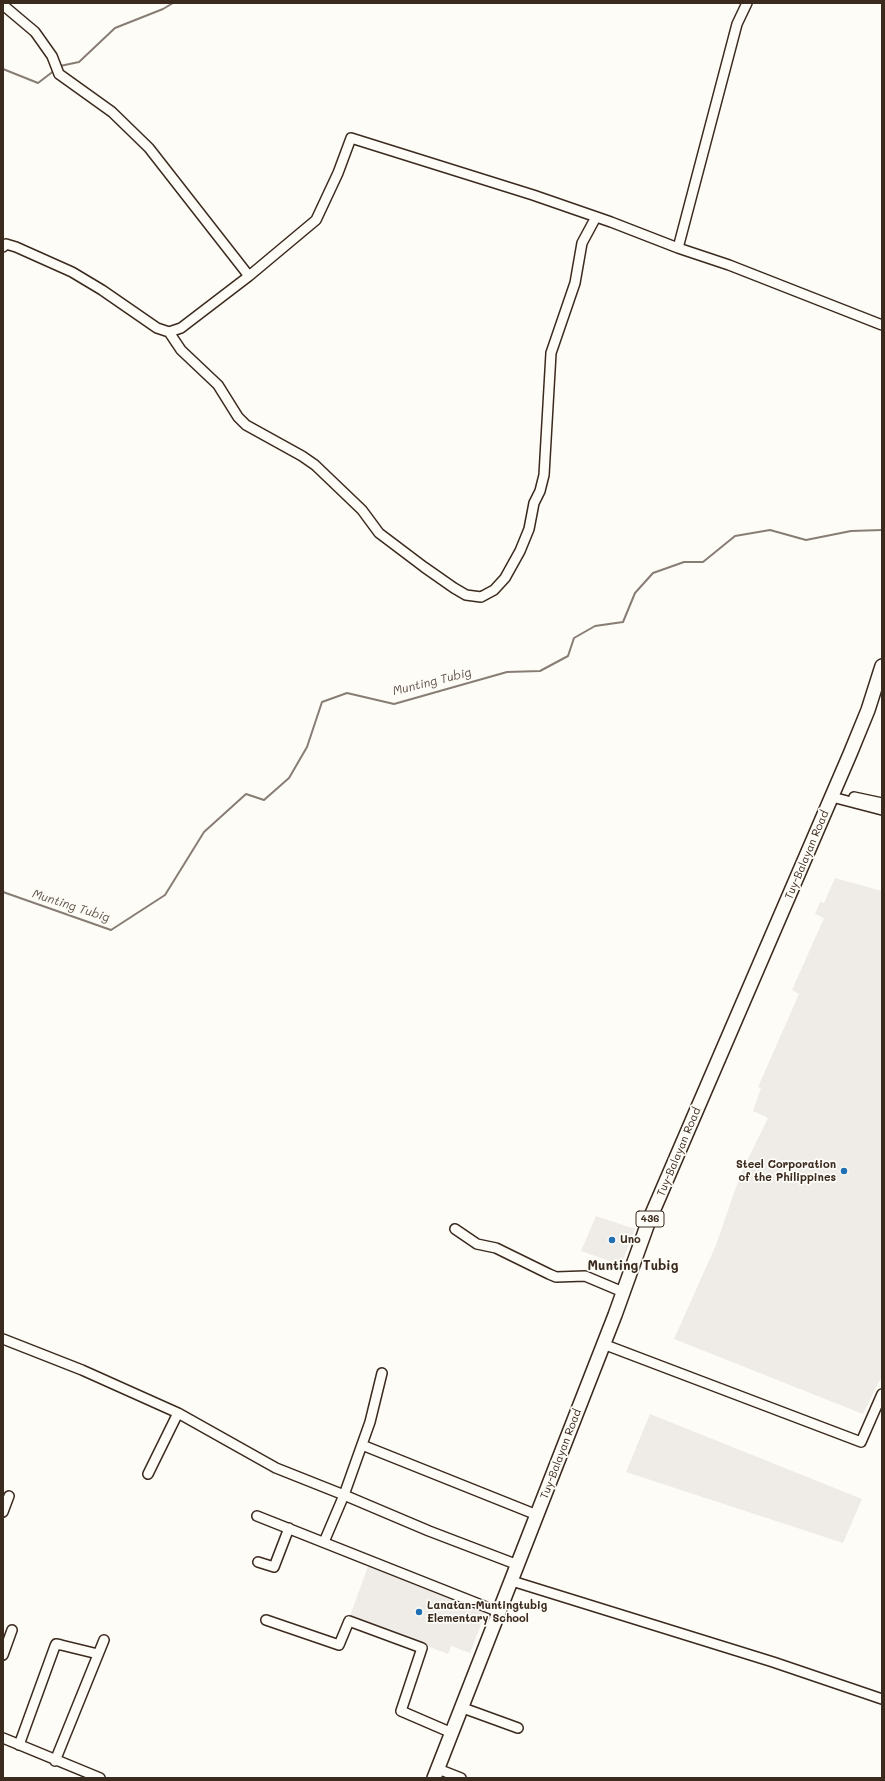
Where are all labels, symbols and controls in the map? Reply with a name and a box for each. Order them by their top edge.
water label: Munting Tubig [391,665,473,699]
street label: Tuy-Balayan Road [782,808,832,902]
water label: Munting Tubig [30,887,112,925]
street label: Tuy-Balayan Road [654,1105,704,1199]
place label: Steel Corporation of the Philippines [736,1158,836,1184]
marker: Steel Corporation of the Philippines [839,1166,849,1176]
road number: 436 [636,1211,664,1227]
place label: Uno [620,1233,641,1247]
marker: Uno [607,1235,617,1245]
district label: Munting Tubig [587,1258,679,1274]
street label: Tuy-Balayan Road [538,1407,584,1501]
place label: Lanatan-Muntingtubig Elementary School [427,1599,547,1625]
marker: Lanatan-Muntingtubig Elementary School [414,1607,424,1617]

